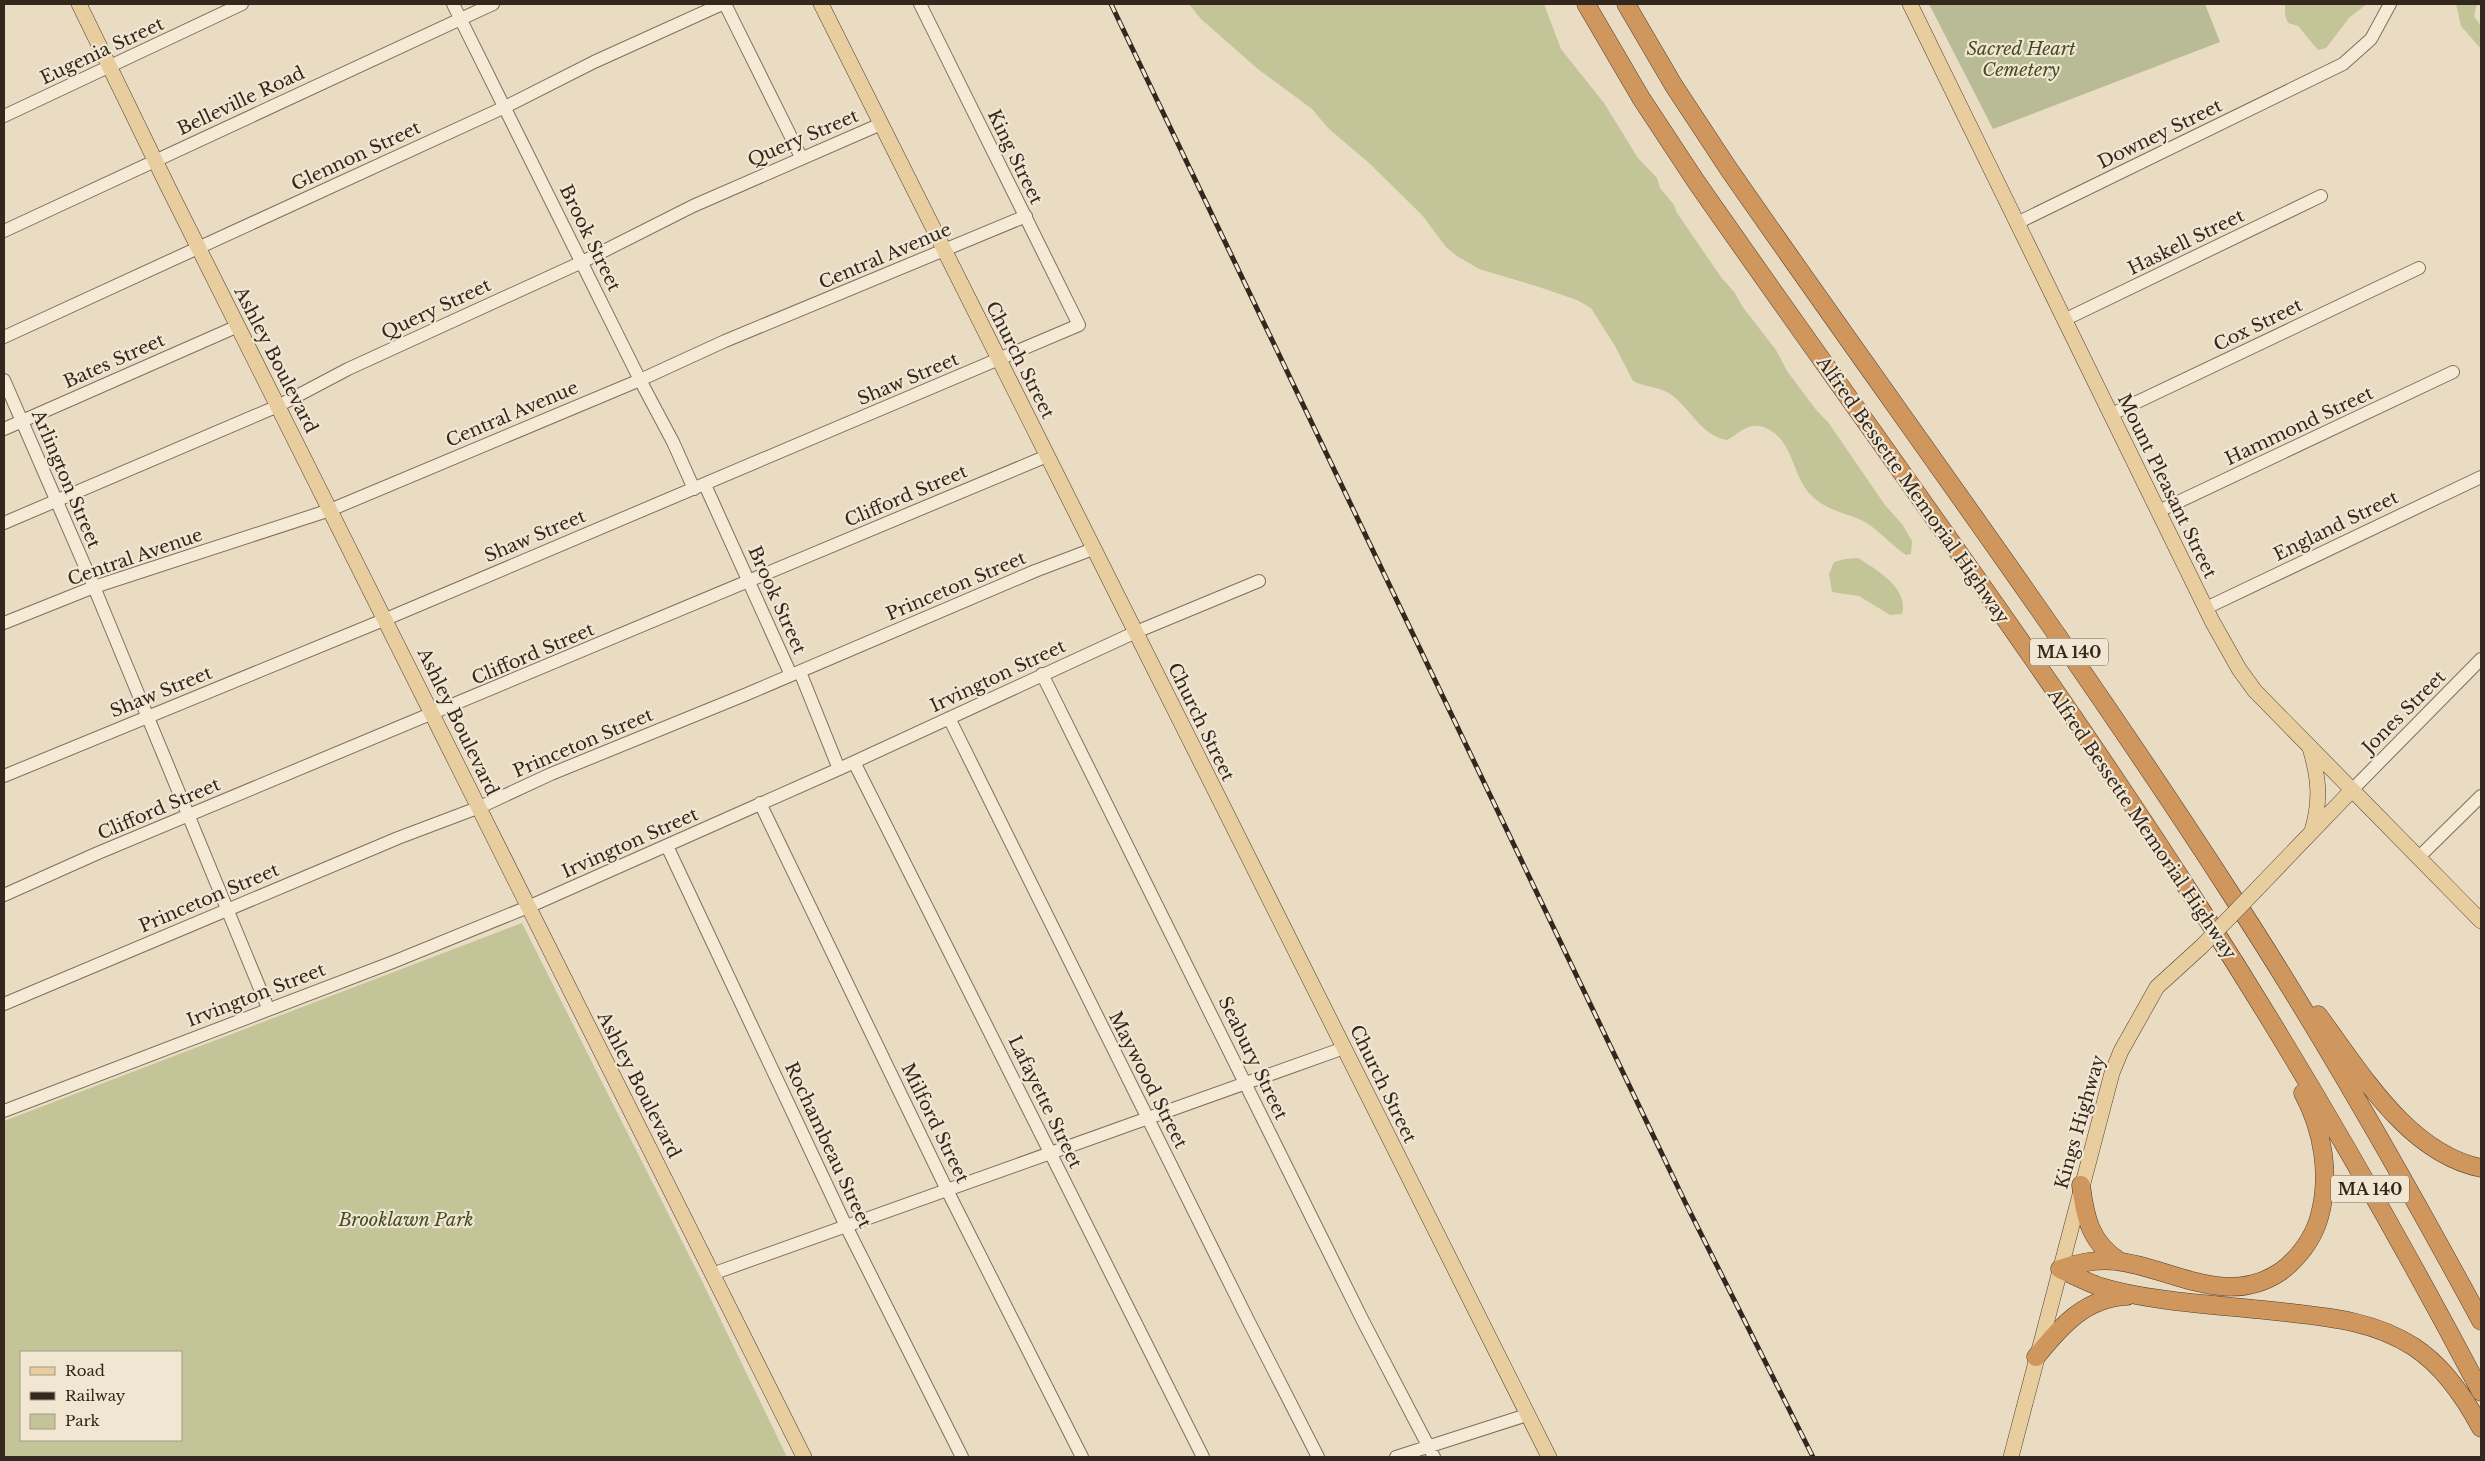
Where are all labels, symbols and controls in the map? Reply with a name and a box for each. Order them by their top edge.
street label: Eugenia Street [37,13,167,89]
park label: Sacred Heart Cemetery [1966,38,2076,81]
street label: Belleville Road [174,62,308,140]
street label: Downey Street [2094,94,2226,174]
street label: Query Street [744,105,862,171]
street label: King Street [983,106,1047,208]
street label: Glennon Street [288,116,424,196]
street label: Brook Street [555,181,625,295]
street label: Haskell Street [2124,204,2248,280]
street label: Central Avenue [816,218,954,294]
street label: Query Street [378,274,494,344]
street label: Ashley Boulevard [229,282,322,437]
street label: Cox Street [2210,294,2306,356]
street label: Church Street [981,298,1059,422]
street label: Bates Street [60,329,168,393]
street label: Shaw Street [854,348,962,410]
street label: Alfred Bessette Memorial Highway [1811,351,2014,628]
street label: Central Avenue [443,376,581,452]
street label: Hammond Street [2221,382,2377,470]
street label: Mount Pleasant Street [2113,390,2221,582]
street label: Arlington Street [27,406,105,552]
street label: Clifford Street [841,460,971,532]
street label: England Street [2270,486,2402,566]
street label: Shaw Street [481,505,589,567]
street label: Central Avenue [65,524,205,590]
street label: Brook Street [743,543,811,658]
street label: Princeton Street [883,547,1029,625]
street label: Clifford Street [468,618,598,690]
street label: Irvington Street [927,635,1069,717]
road number: MA 140 [2030,638,2108,666]
street label: Ashley Boulevard [412,644,503,799]
street label: Church Street [1163,659,1239,785]
street label: Shaw Street [107,662,215,722]
street label: Jones Street [2356,666,2450,760]
street label: Alfred Bessette Memorial Highway [2043,684,2241,964]
street label: Princeton Street [510,704,656,782]
street label: Clifford Street [94,773,224,845]
street label: Irvington Street [559,803,702,883]
street label: Princeton Street [136,859,282,937]
street label: Irvington Street [184,958,329,1032]
street label: Seabury Street [1214,993,1292,1123]
street label: Ashley Boulevard [592,1007,685,1162]
street label: Maywood Street [1104,1008,1192,1152]
street label: Church Street [1345,1021,1421,1147]
street label: Lafayette Street [1003,1032,1087,1172]
street label: Kings Highway [2050,1052,2110,1192]
street label: Rochambeau Street [780,1059,876,1232]
street label: Milford Street [897,1060,974,1187]
road number: MA 140 [2331,1176,2409,1202]
park label: Brooklawn Park [337,1209,474,1231]
legend [20,1351,182,1441]
text: Road [65,1361,105,1380]
text: Railway [65,1386,126,1405]
text: Park [65,1411,101,1430]

